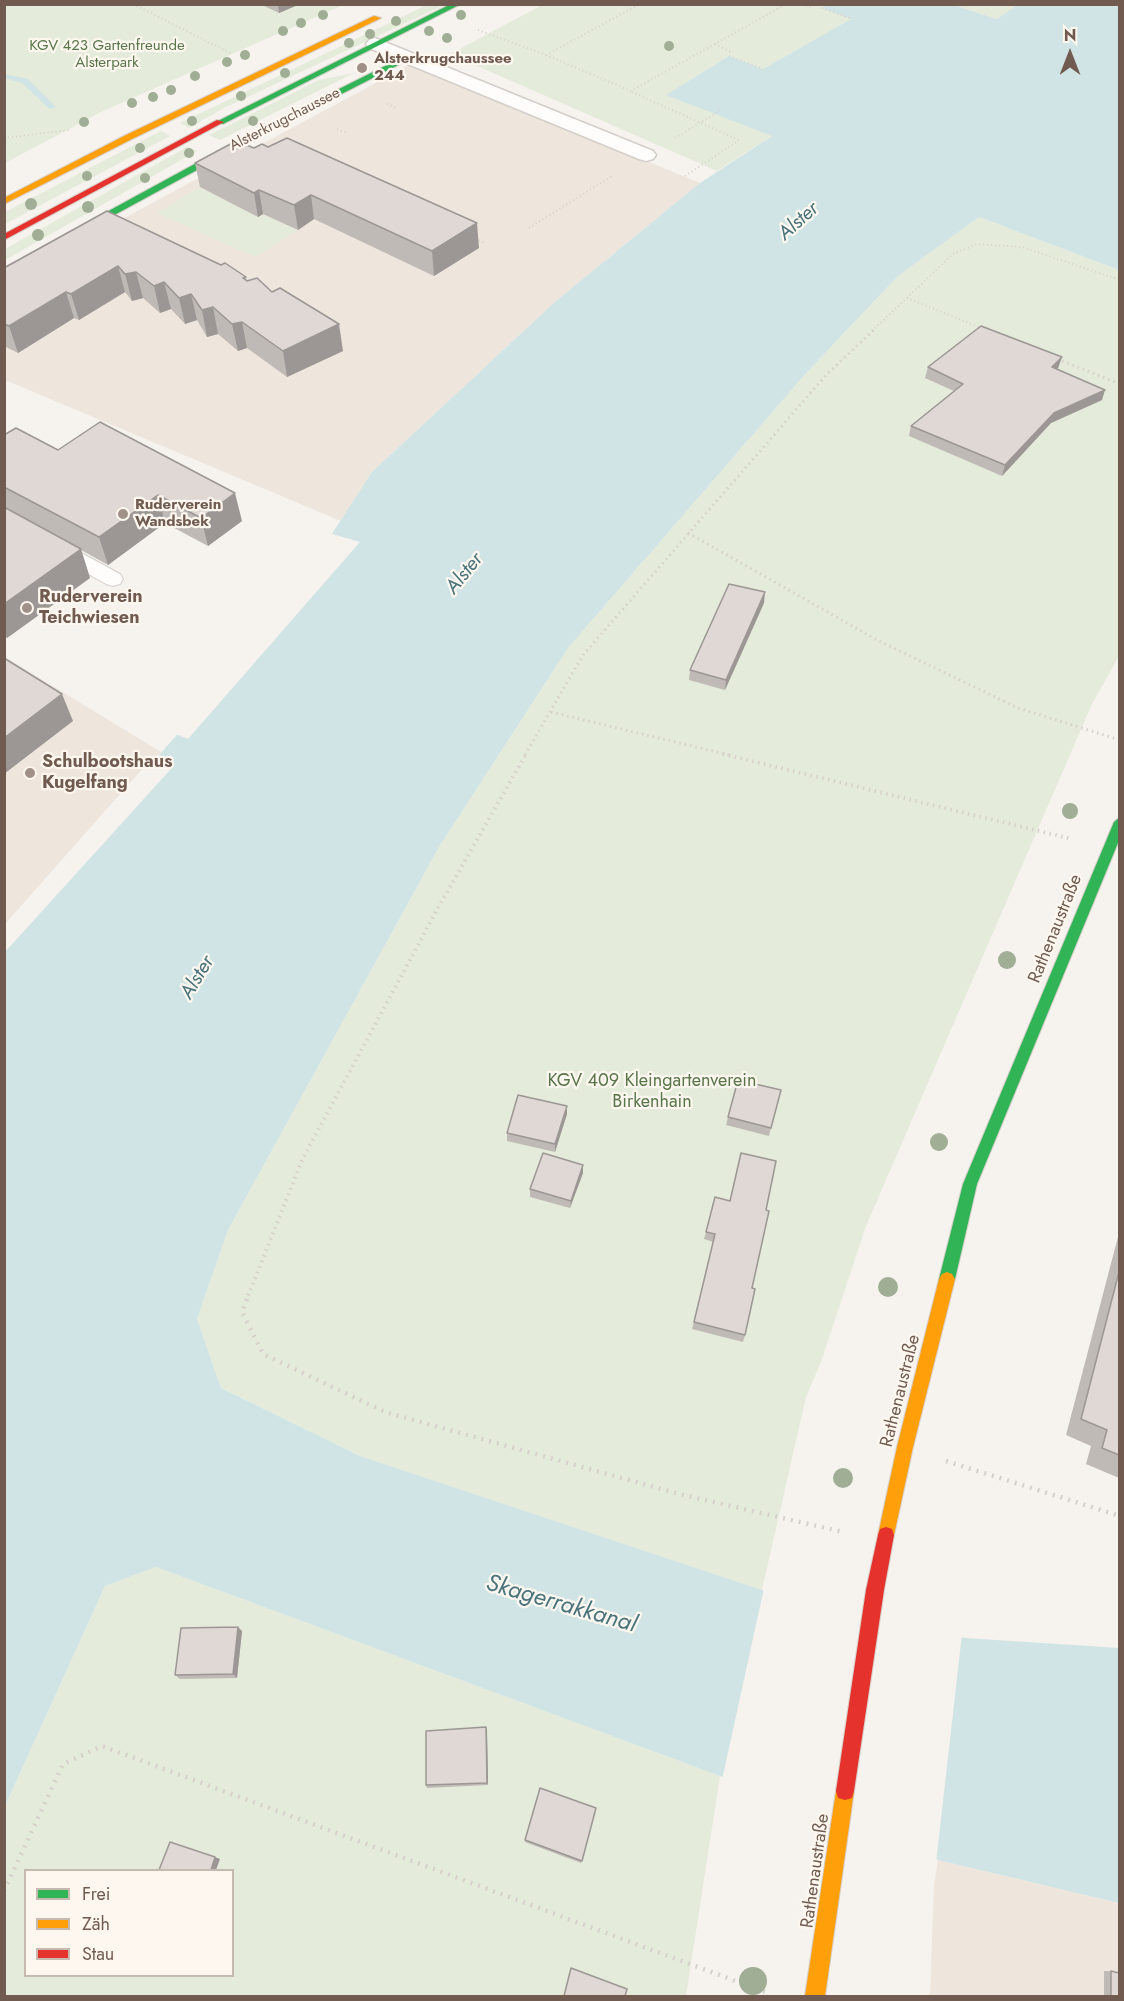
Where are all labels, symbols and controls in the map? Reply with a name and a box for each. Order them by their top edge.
north arrow [1040,24,1100,84]
text: N [1064,24,1076,47]
park label: KGV 423 Gartenfreunde Alsterpark [29,37,185,72]
place label: Alsterkrugchaussee 244 [374,50,512,85]
marker: Alsterkrugchaussee 244 [355,61,369,75]
street label: Alsterkrugchaussee [227,84,343,156]
water label: Alster [774,198,824,246]
place label: Ruderverein Wandsbek [135,496,221,531]
marker: Ruderverein Wandsbek [116,507,130,521]
water label: Alster [441,548,489,600]
place label: Ruderverein Teichwiesen [39,587,143,630]
marker: Ruderverein Teichwiesen [20,601,34,615]
place label: Schulbootshaus Kugelfang [42,752,172,795]
marker: Schulbootshaus Kugelfang [23,766,37,780]
street label: Rathenaustraße [1024,872,1088,986]
water label: Alster [176,952,220,1004]
park label: KGV 409 Kleingartenverein Birkenhain [548,1071,756,1114]
street label: Rathenaustraße [877,1333,925,1449]
water label: Skagerrakkanal [482,1570,640,1640]
street label: Rathenaustraße [797,1812,835,1930]
legend [24,1869,234,1977]
text: Frei [82,1881,111,1907]
text: Zäh [82,1911,110,1937]
text: Stau [82,1941,114,1967]

